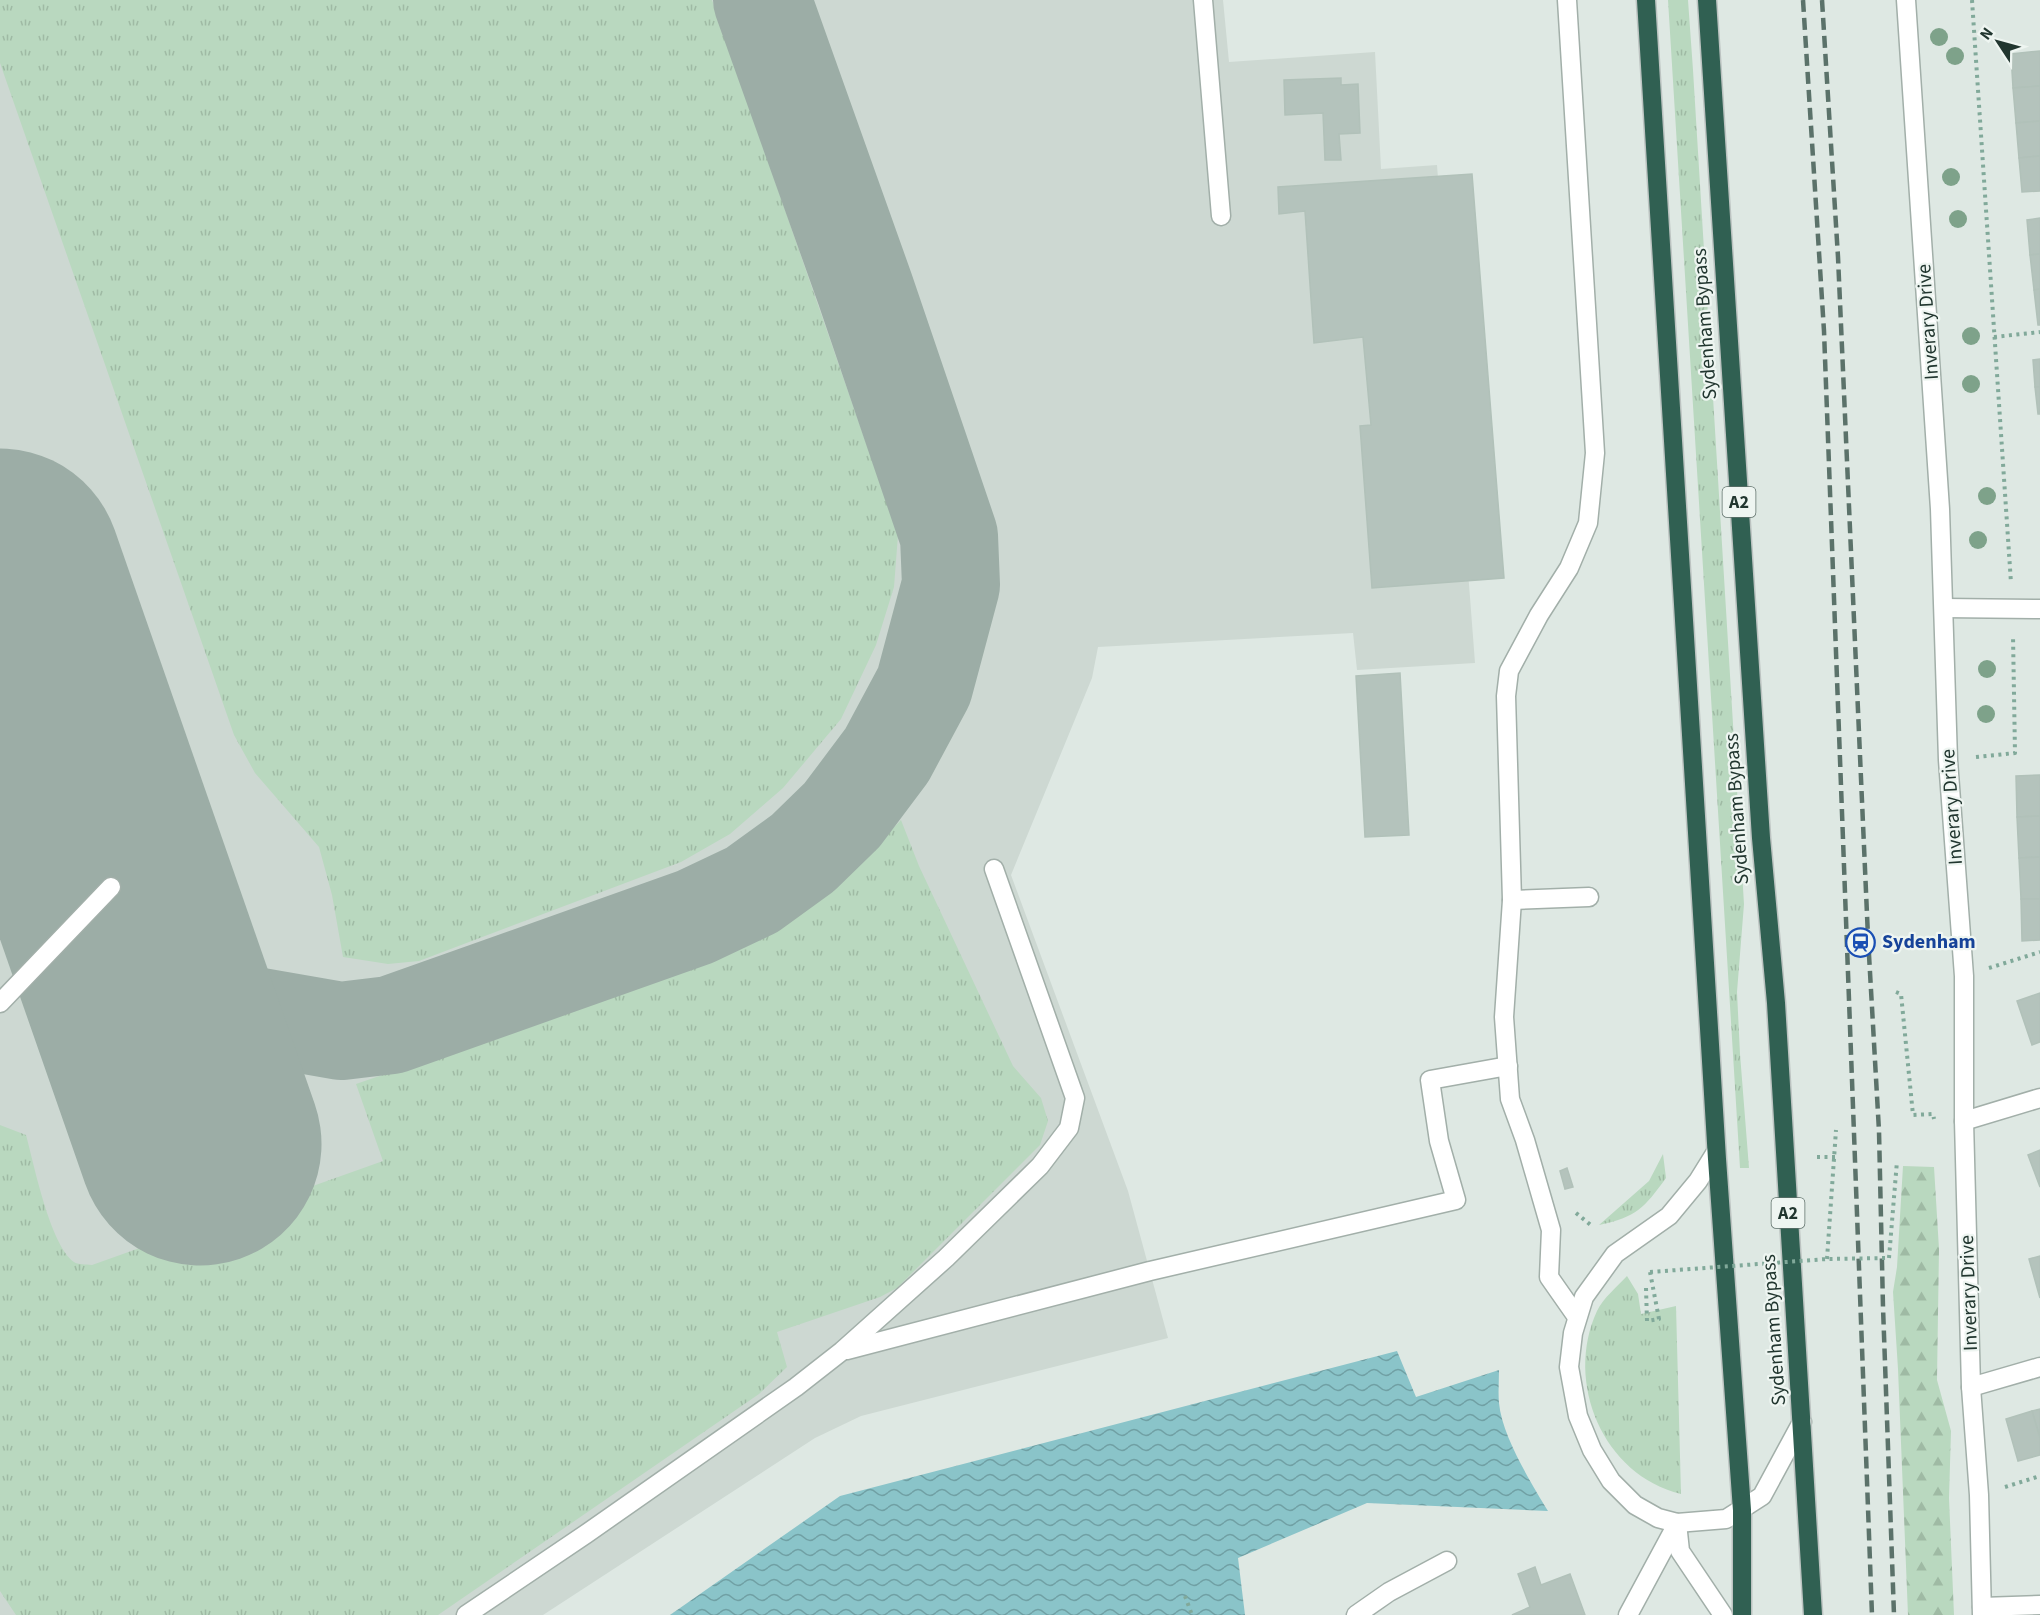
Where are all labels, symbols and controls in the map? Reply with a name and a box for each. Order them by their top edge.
north arrow [1968,12,2028,72]
text: N [1975,23,1999,45]
street label: Sydenham Bypass [1686,247,1724,401]
street label: Inverary Drive [1910,263,1946,381]
road number: A2 [1722,487,1756,517]
street label: Sydenham Bypass [1718,732,1756,886]
street label: Inverary Drive [1934,748,1970,866]
station icon: Sydenham [1845,926,1877,958]
place label: Sydenham [1882,928,1976,956]
road number: A2 [1772,1198,1804,1228]
street label: Inverary Drive [1953,1234,1985,1351]
street label: Sydenham Bypass [1755,1253,1793,1407]

